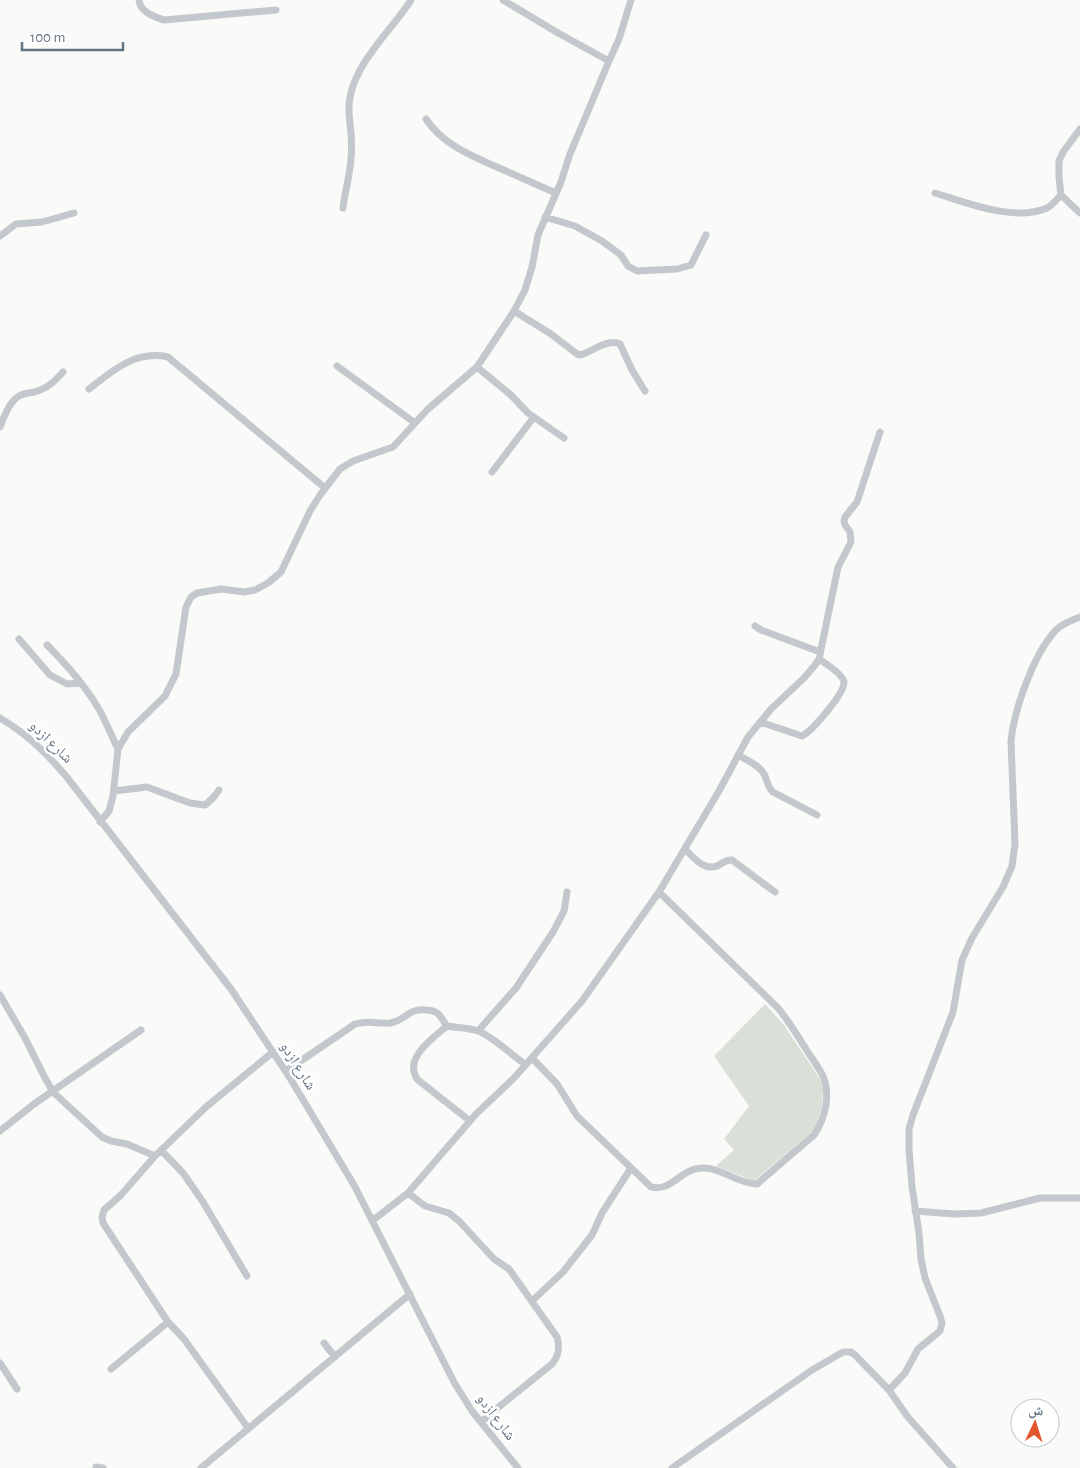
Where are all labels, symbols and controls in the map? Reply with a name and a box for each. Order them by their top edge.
scale bar [22,20,124,52]
text: 100 m [30,30,65,45]
street label: شارع ازدو [25,718,76,768]
street label: شارع ازدو [276,1039,319,1094]
street label: شارع ازدو [472,1391,518,1444]
north arrow [1010,1398,1060,1448]
text: ش [1028,1404,1044,1420]

